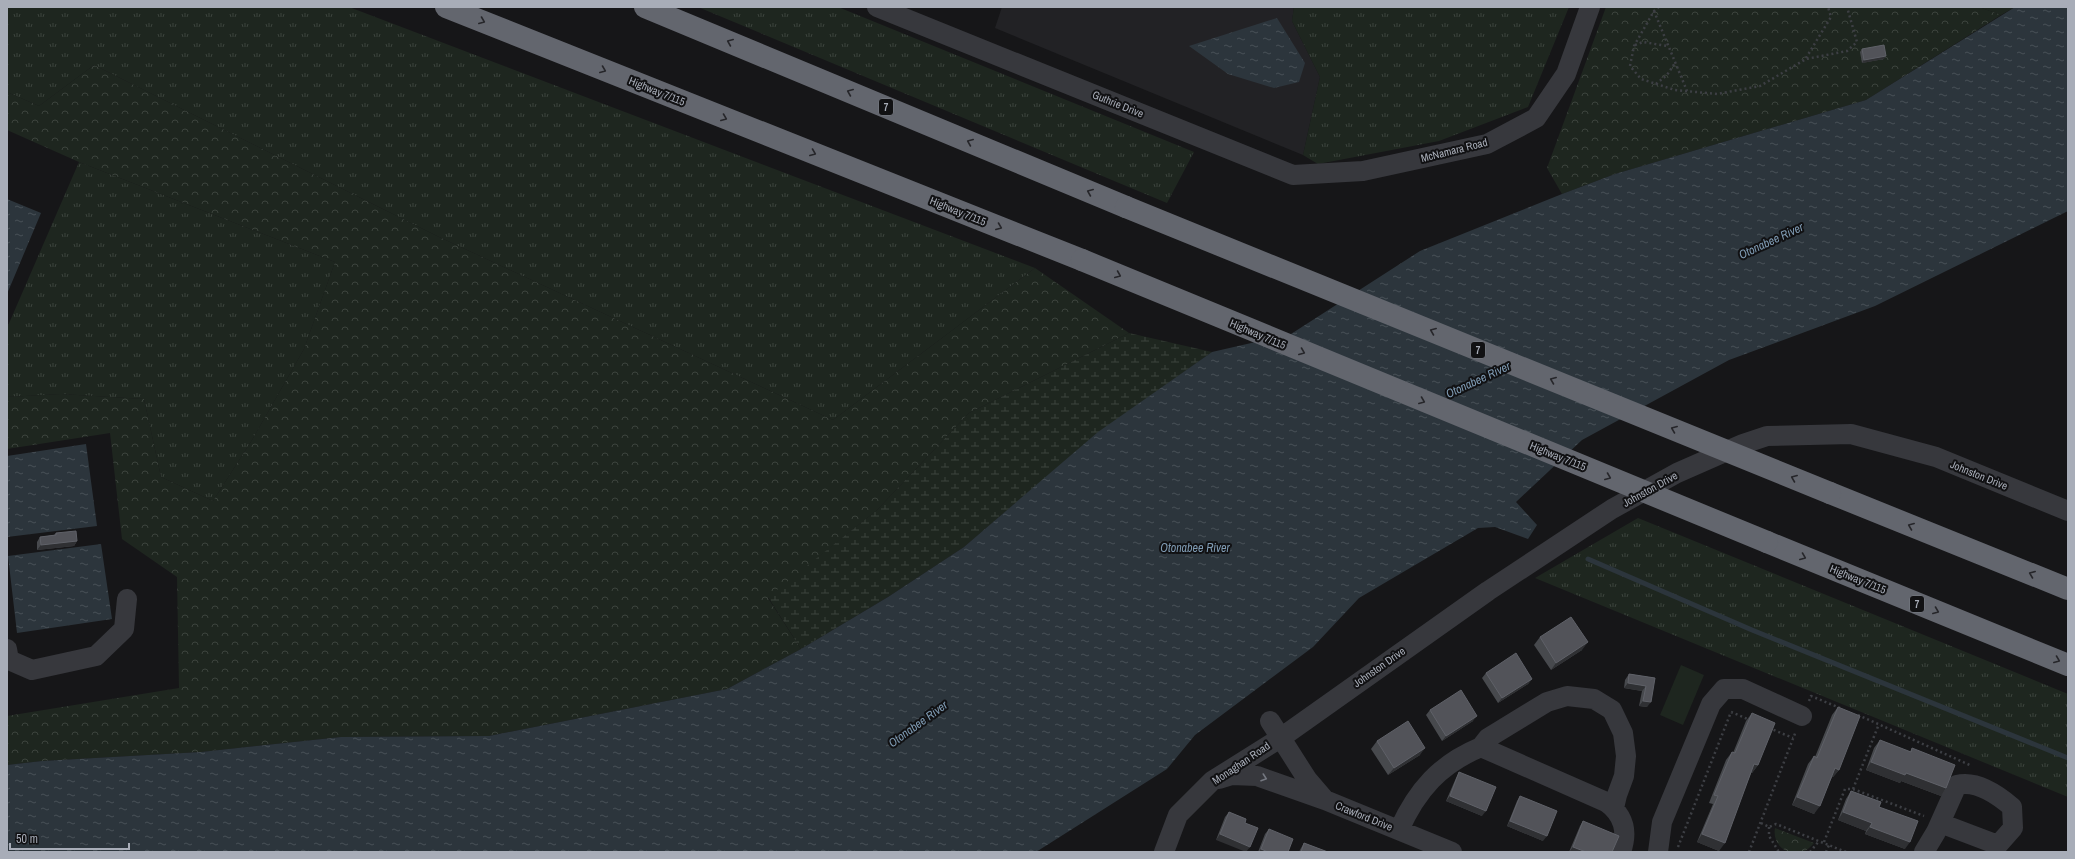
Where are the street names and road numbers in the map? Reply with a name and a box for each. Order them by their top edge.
street label: Highway 7/115 [627,73,687,109]
street label: Guthrie Drive [1090,87,1146,121]
road number: 7 [879,99,893,115]
street label: McNamara Road [1419,135,1489,165]
street label: Highway 7/115 [928,193,988,229]
street label: Highway 7/115 [1228,316,1288,352]
road number: 7 [1471,342,1485,358]
street label: Highway 7/115 [1528,438,1588,474]
street label: Johnston Drive [1948,457,2010,493]
street label: Johnston Drive [1620,468,1680,510]
street label: Highway 7/115 [1828,561,1888,597]
road number: 7 [1910,596,1924,612]
street label: Johnston Drive [1350,644,1408,690]
street label: Monaghan Road [1209,739,1273,787]
street label: Crawford Drive [1333,798,1395,834]

